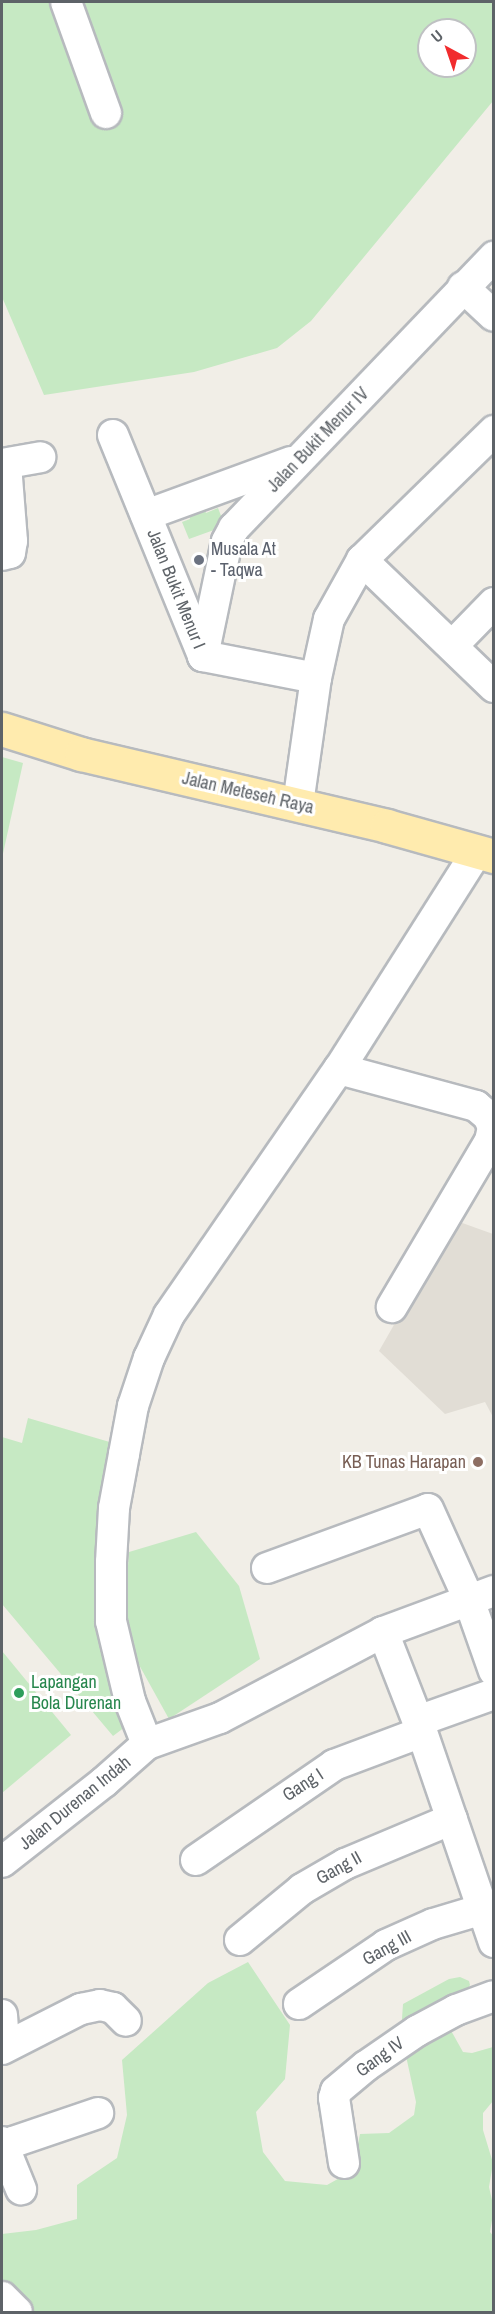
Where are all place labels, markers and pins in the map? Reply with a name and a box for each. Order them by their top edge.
place label: Musala At - Taqwa [211,539,277,582]
marker: Musala At - Taqwa [192,553,206,567]
place label: KB Tunas Harapan [342,1451,466,1473]
marker: KB Tunas Harapan [471,1455,485,1469]
place label: Lapangan Bola Durenan [31,1672,121,1714]
marker: Lapangan Bola Durenan [12,1686,26,1700]

